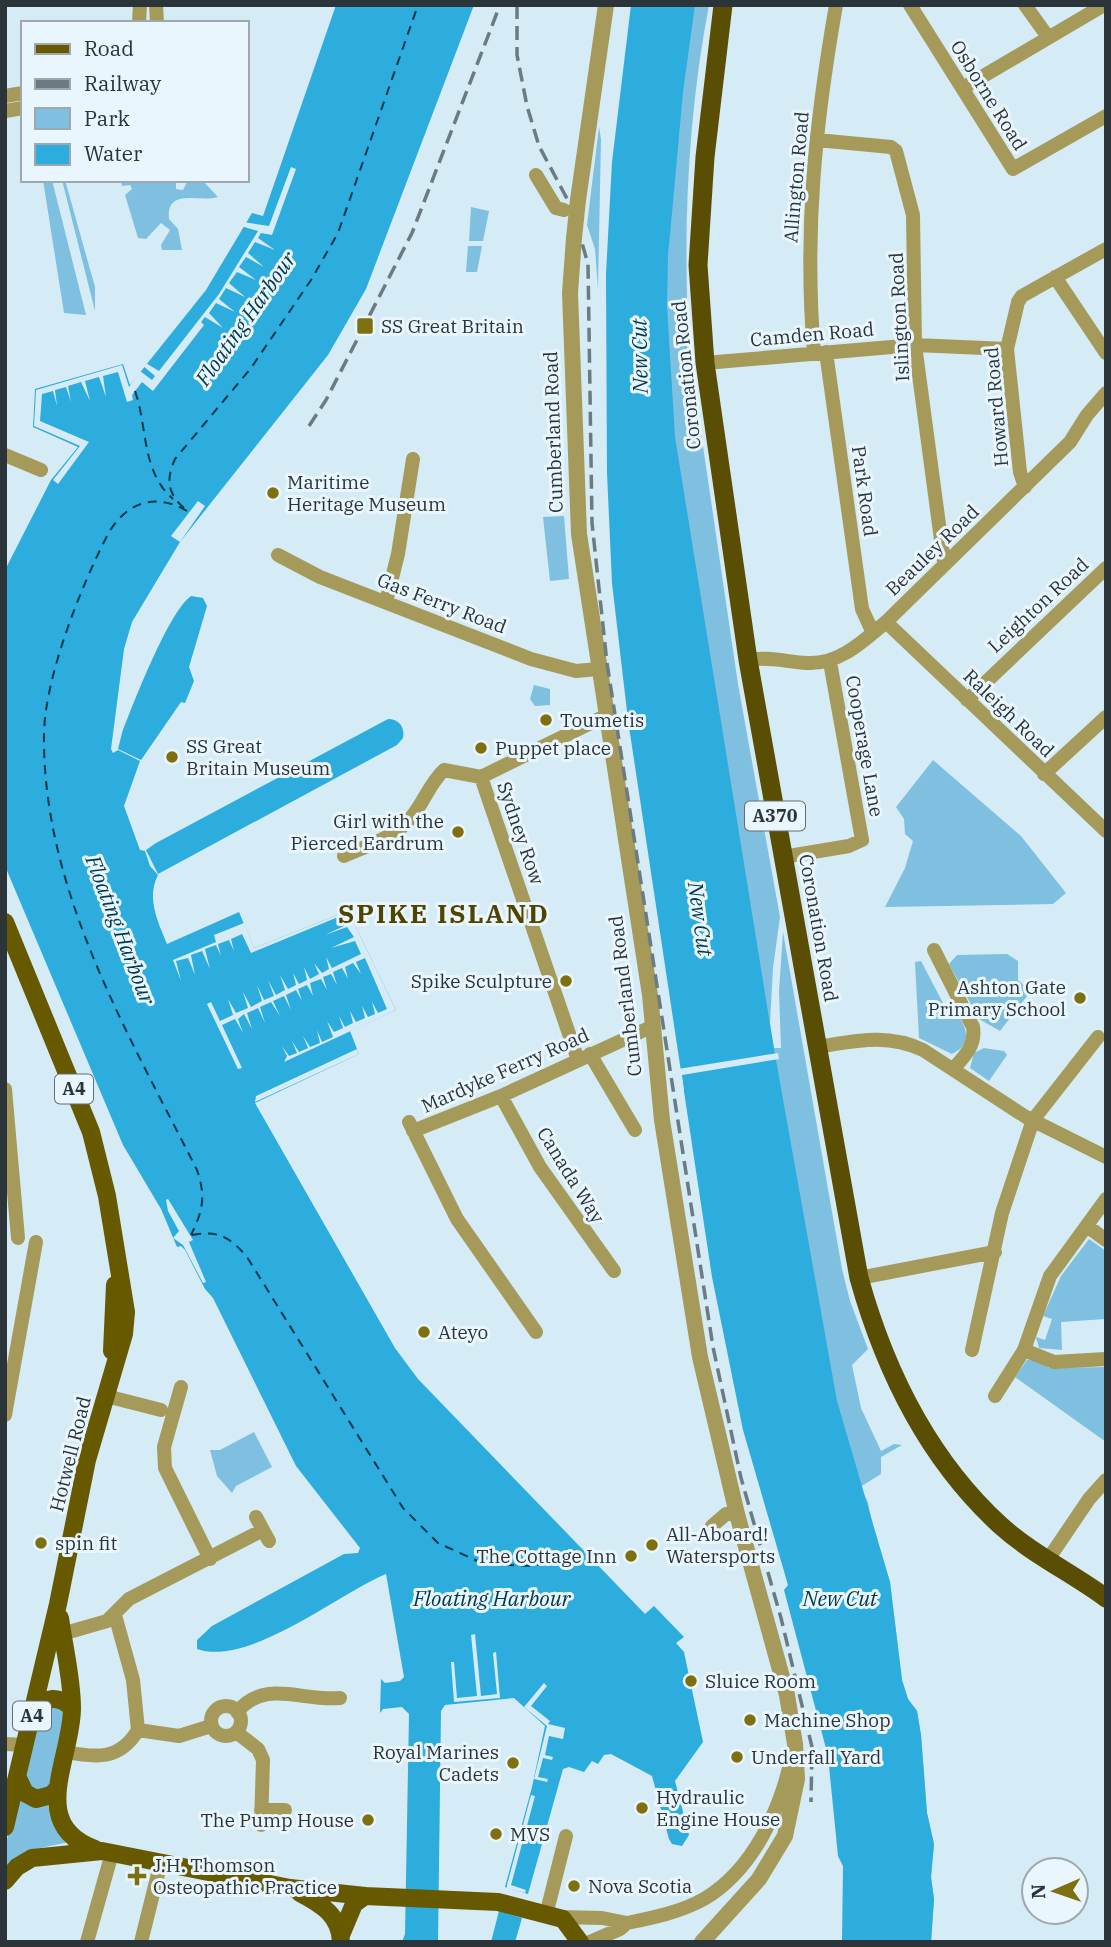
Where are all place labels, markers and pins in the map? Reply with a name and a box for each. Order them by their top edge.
place label: SS Great Britain [381,314,524,338]
marker: SS Great Britain [355,316,375,336]
place label: Maritime Heritage Museum [287,470,446,516]
marker: Maritime Heritage Museum [265,485,281,501]
place label: Toumetis [560,708,644,732]
marker: Toumetis [538,712,554,728]
place label: SS Great Britain Museum [186,734,330,780]
place label: Puppet place [495,736,611,760]
marker: Puppet place [473,740,489,756]
marker: SS Great Britain Museum [164,749,180,765]
place label: Girl with the Pierced Eardrum [290,809,444,855]
marker: Girl with the Pierced Eardrum [450,824,466,840]
place label: Spike Sculpture [411,969,552,993]
marker: Spike Sculpture [558,973,574,989]
place label: Ashton Gate Primary School [928,975,1066,1021]
marker: Ashton Gate Primary School [1072,990,1088,1006]
place label: Ateyo [438,1320,488,1344]
marker: Ateyo [416,1324,432,1340]
place label: All-Aboard! Watersports [666,1522,775,1568]
place label: spin fit [55,1531,117,1555]
marker: spin fit [33,1535,49,1551]
marker: All-Aboard! Watersports [644,1537,660,1553]
place label: The Cottage Inn [476,1544,617,1568]
marker: The Cottage Inn [623,1548,639,1564]
place label: Sluice Room [705,1669,816,1693]
marker: Sluice Room [683,1673,699,1689]
place label: Machine Shop [764,1708,891,1732]
marker: Machine Shop [742,1712,758,1728]
place label: Royal Marines Cadets [373,1740,499,1786]
place label: Underfall Yard [751,1745,881,1769]
marker: Underfall Yard [729,1749,745,1765]
marker: Royal Marines Cadets [505,1755,521,1771]
place label: Hydraulic Engine House [656,1785,780,1831]
marker: Hydraulic Engine House [634,1800,650,1816]
place label: The Pump House [200,1808,354,1832]
marker: The Pump House [360,1812,376,1828]
place label: MVS [510,1822,550,1846]
marker: MVS [488,1826,504,1842]
place label: J.H. Thomson Osteopathic Practice [153,1853,337,1899]
marker: J.H. Thomson Osteopathic Practice [127,1866,147,1886]
place label: Nova Scotia [588,1874,692,1898]
marker: Nova Scotia [566,1878,582,1894]

